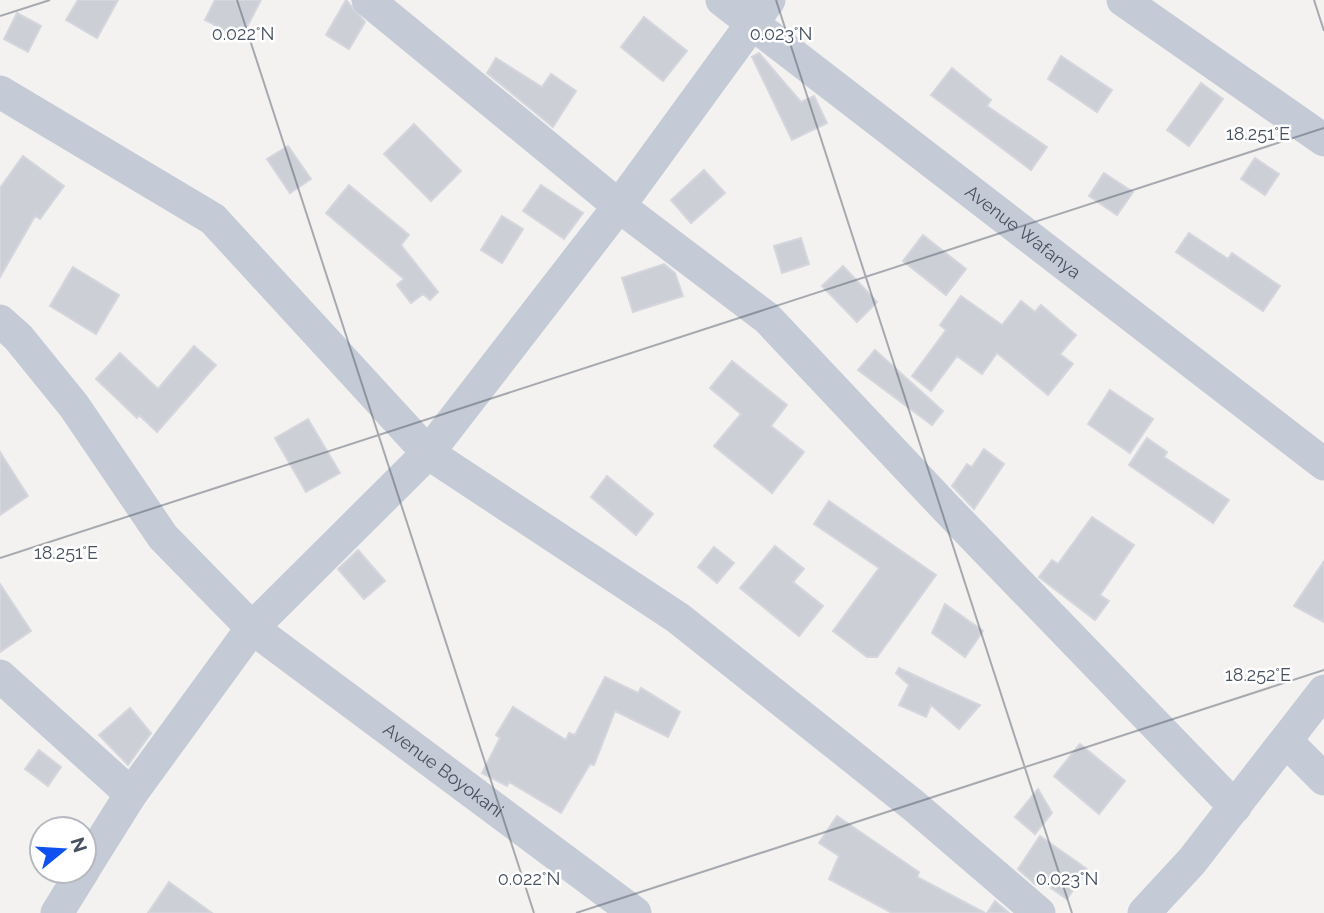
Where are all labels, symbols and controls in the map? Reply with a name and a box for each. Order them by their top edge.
text: 0.022°N [212,23,274,44]
text: 0.023°N [750,23,812,44]
text: 18.251°E [1226,123,1290,144]
street label: Avenue Wafanya [961,180,1085,283]
text: 18.251°E [34,542,98,563]
text: 18.252°E [1225,664,1291,685]
street label: Avenue Boyokani [379,718,508,821]
north arrow [28,815,98,885]
text: N [66,834,92,855]
text: 0.022°N [498,868,560,889]
text: 0.023°N [1036,868,1098,889]

